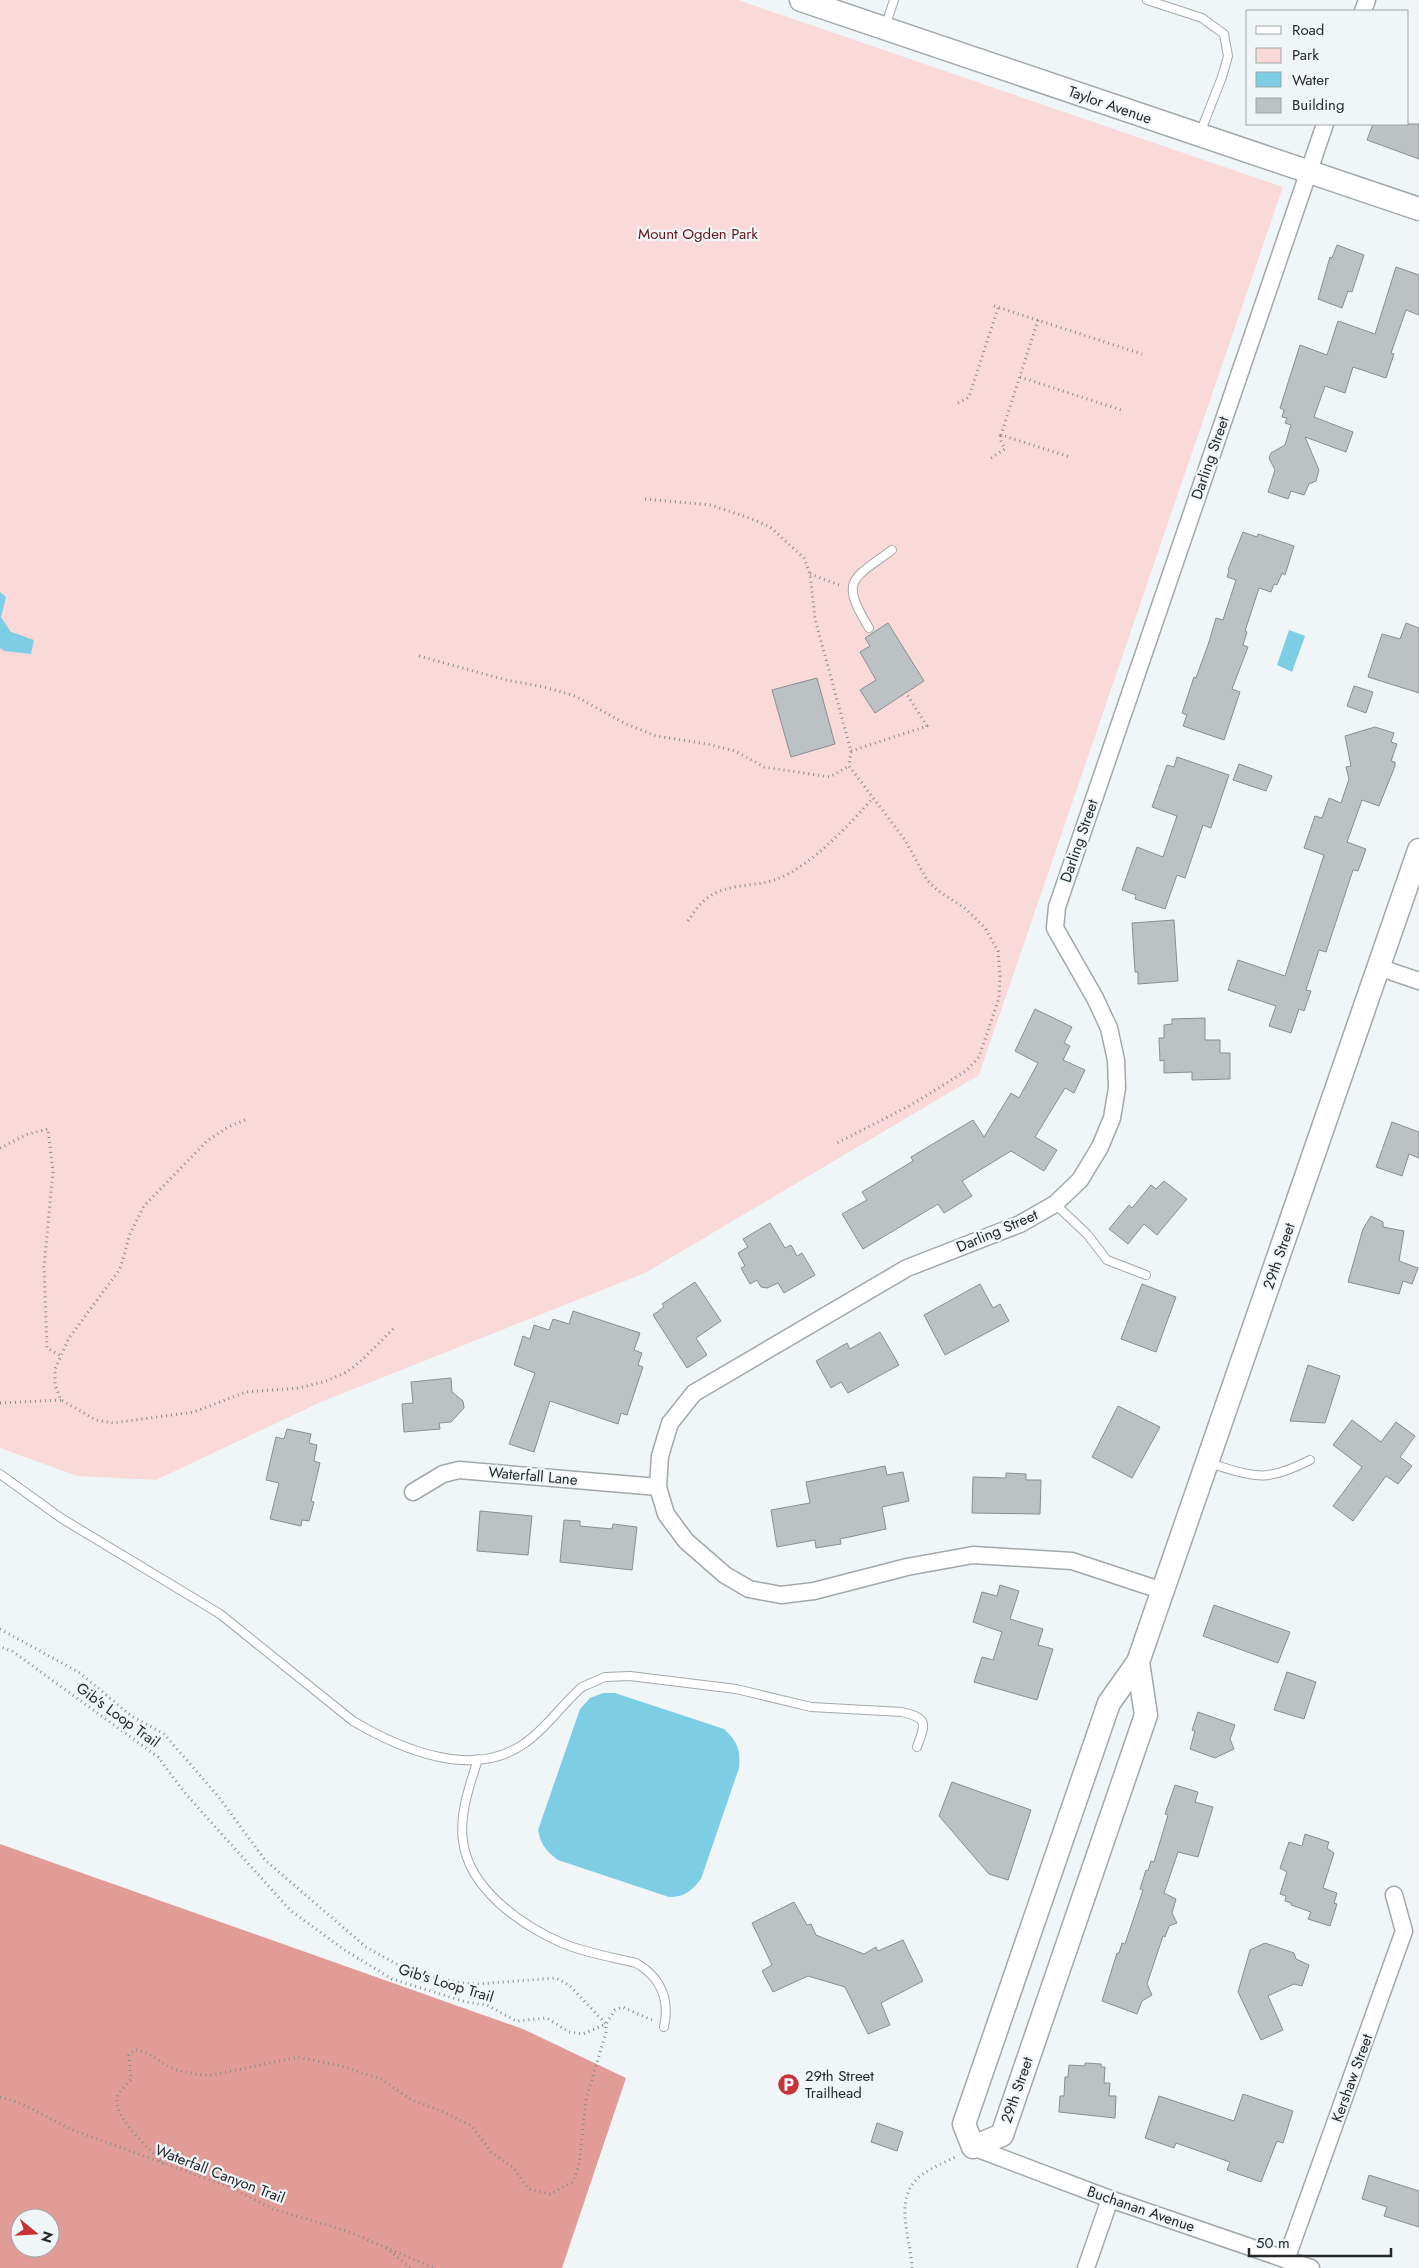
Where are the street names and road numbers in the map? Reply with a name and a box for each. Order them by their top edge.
street label: Taylor Avenue [1065,80,1155,130]
street label: Darling Street [1185,413,1235,503]
street label: Darling Street [1054,796,1104,886]
street label: Darling Street [953,1204,1042,1258]
street label: 29th Street [1257,1219,1301,1292]
street label: Waterfall Lane [487,1461,579,1491]
street label: Gib's Loop Trail [72,1677,164,1753]
street label: Gib's Loop Trail [396,1958,496,2008]
street label: Kershaw Street [1326,2030,1378,2125]
street label: 29th Street [995,2053,1039,2126]
street label: Waterfall Canyon Trail [152,2139,288,2209]
street label: Buchanan Avenue [1084,2180,1198,2238]

